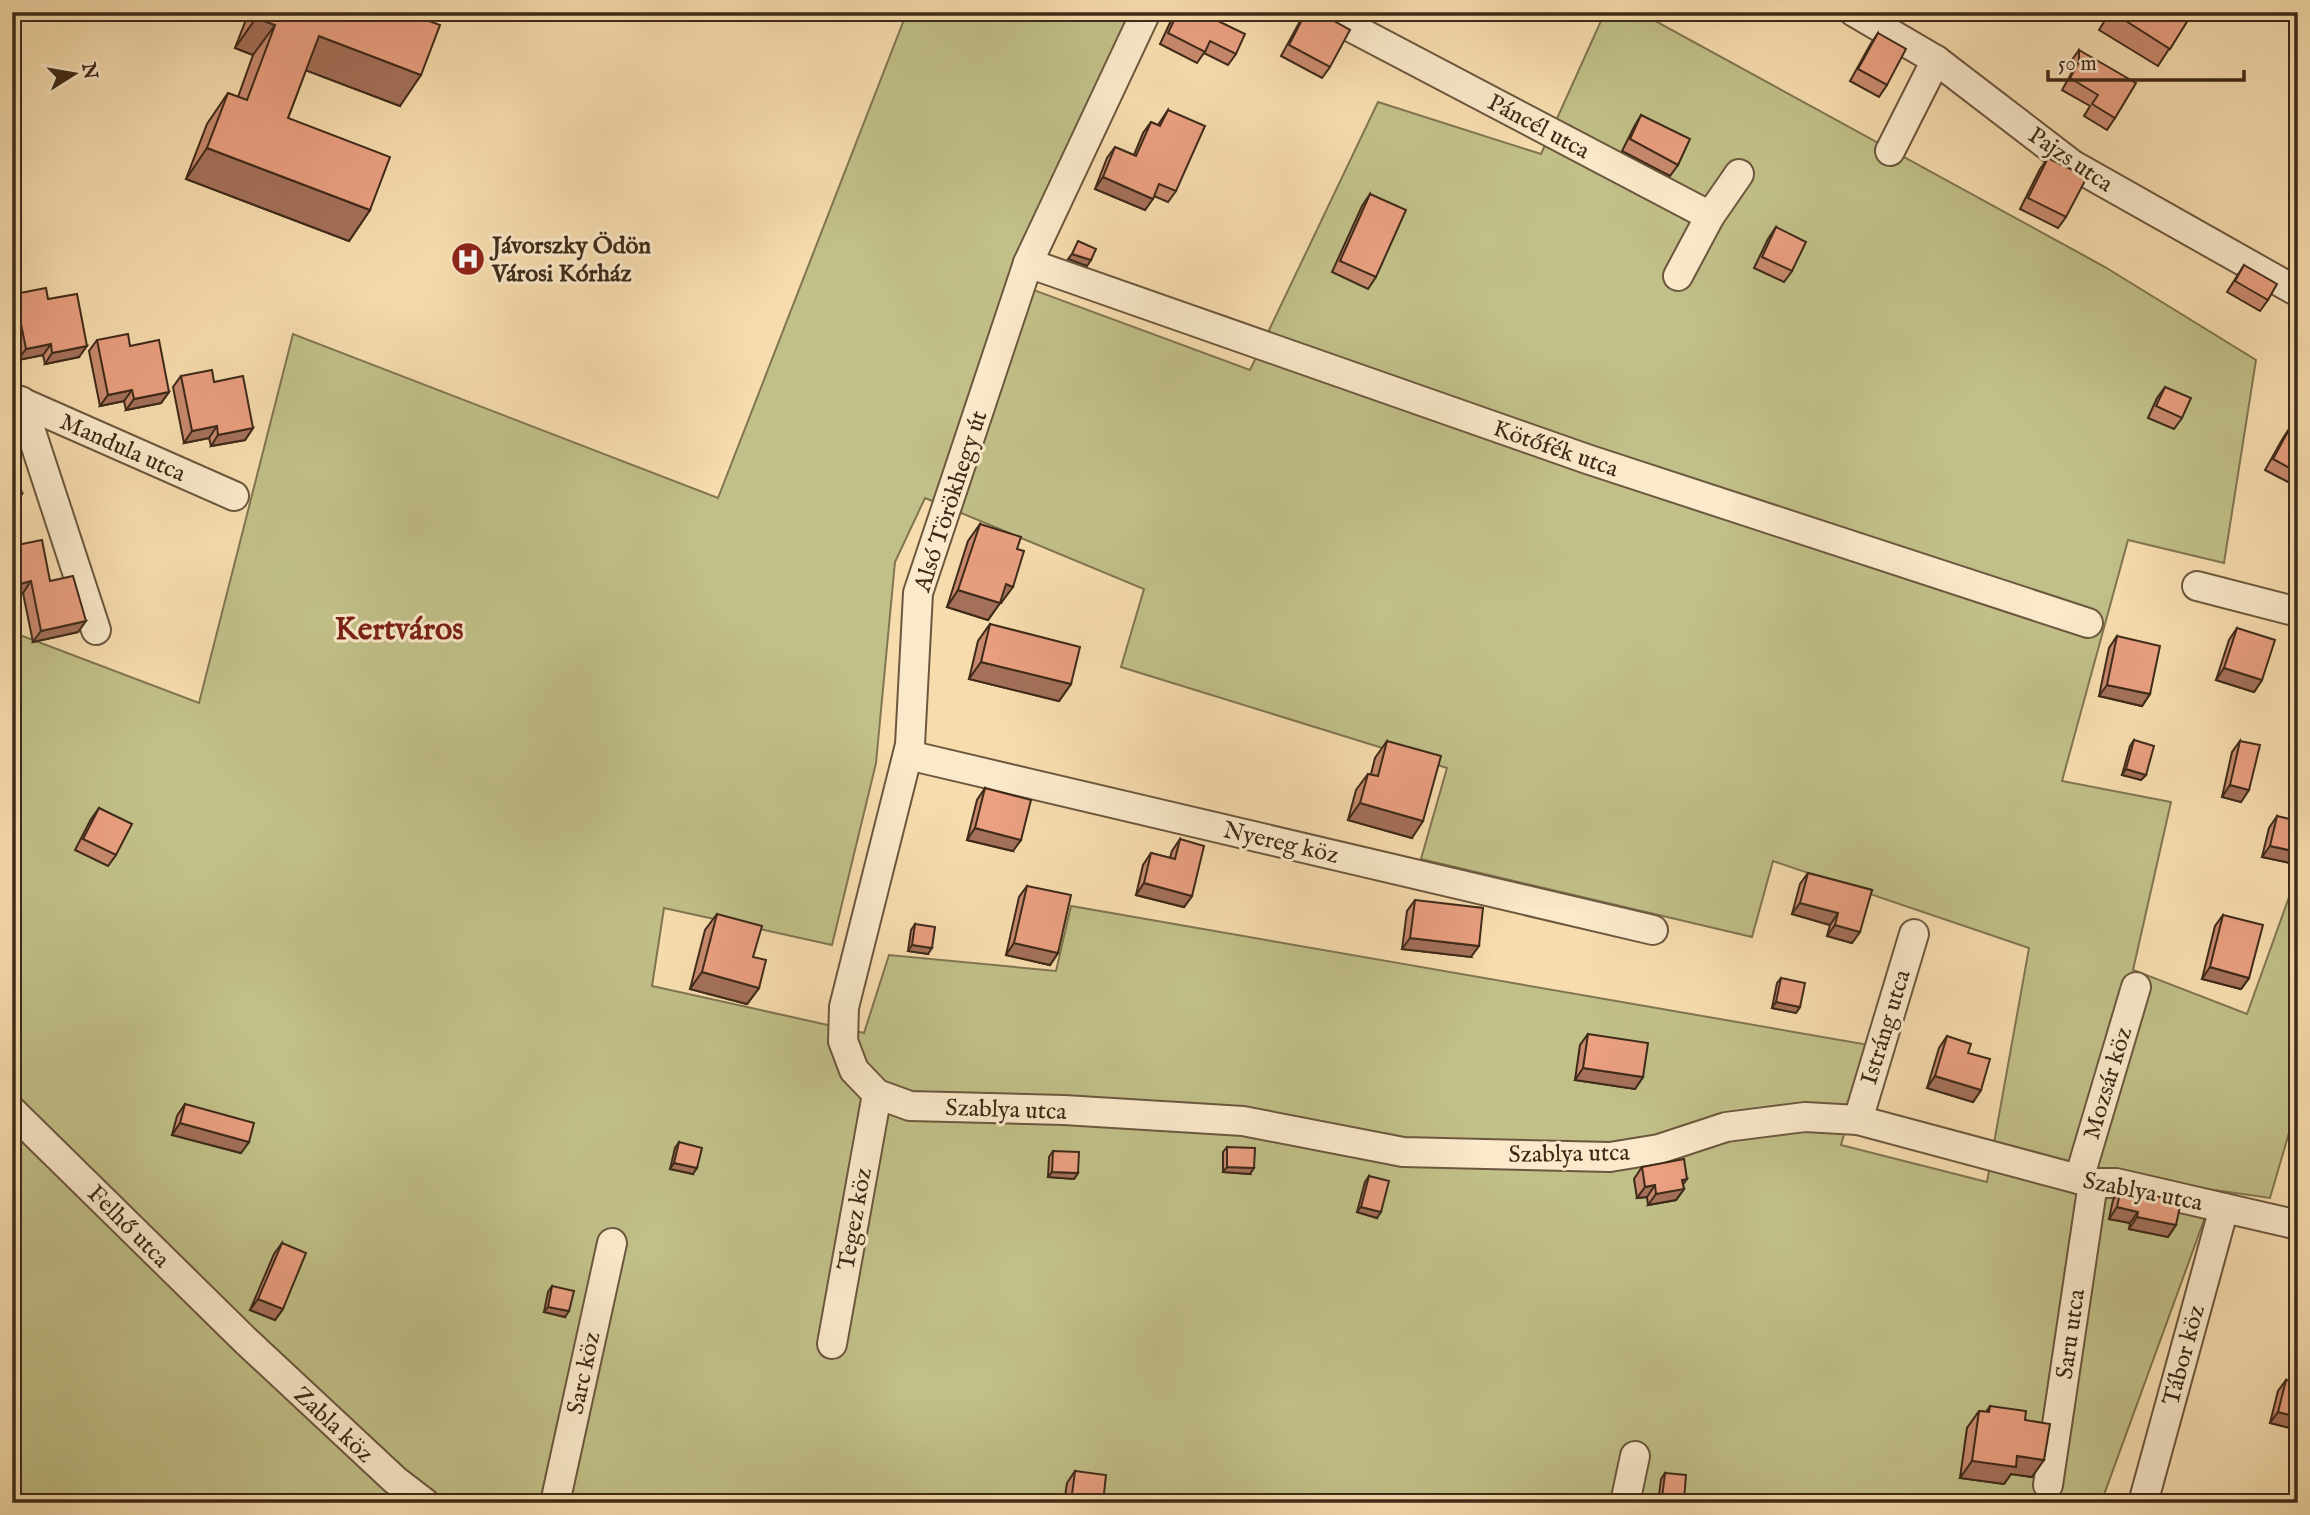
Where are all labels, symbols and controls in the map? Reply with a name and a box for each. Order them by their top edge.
north arrow [38,38,108,108]
scale bar [2048,38,2244,82]
text: 50 m [2058,51,2097,78]
text: N [75,60,102,82]
street label: Páncél utca [1482,87,1595,167]
street label: Pajzs utca [2022,121,2119,200]
place label: Jávorszky Ödön Városi Kórház [489,231,651,290]
hospital icon: Jávorszky Ödön Városi Kórház [449,240,487,278]
street label: Mandula utca [55,407,191,490]
street label: Alsó Törökhegy út [907,407,995,597]
street label: Kötőfék utca [1489,414,1623,485]
district label: Kertváros [335,610,463,651]
street label: Nyereg köz [1220,815,1341,872]
street label: Istráng utca [1854,966,1919,1089]
street label: Mozsár köz [2077,1023,2140,1143]
street label: Szablya utca [945,1093,1068,1128]
street label: Szablya utca [1508,1138,1631,1171]
street label: Tegez köz [831,1166,880,1273]
street label: Szablya utca [2080,1166,2206,1219]
street label: Felhő utca [80,1179,176,1276]
street label: Saru utca [2050,1287,2093,1381]
street label: Tábor köz [2156,1302,2213,1409]
street label: Sarc köz [561,1329,608,1417]
street label: Zabla köz [286,1380,380,1470]

